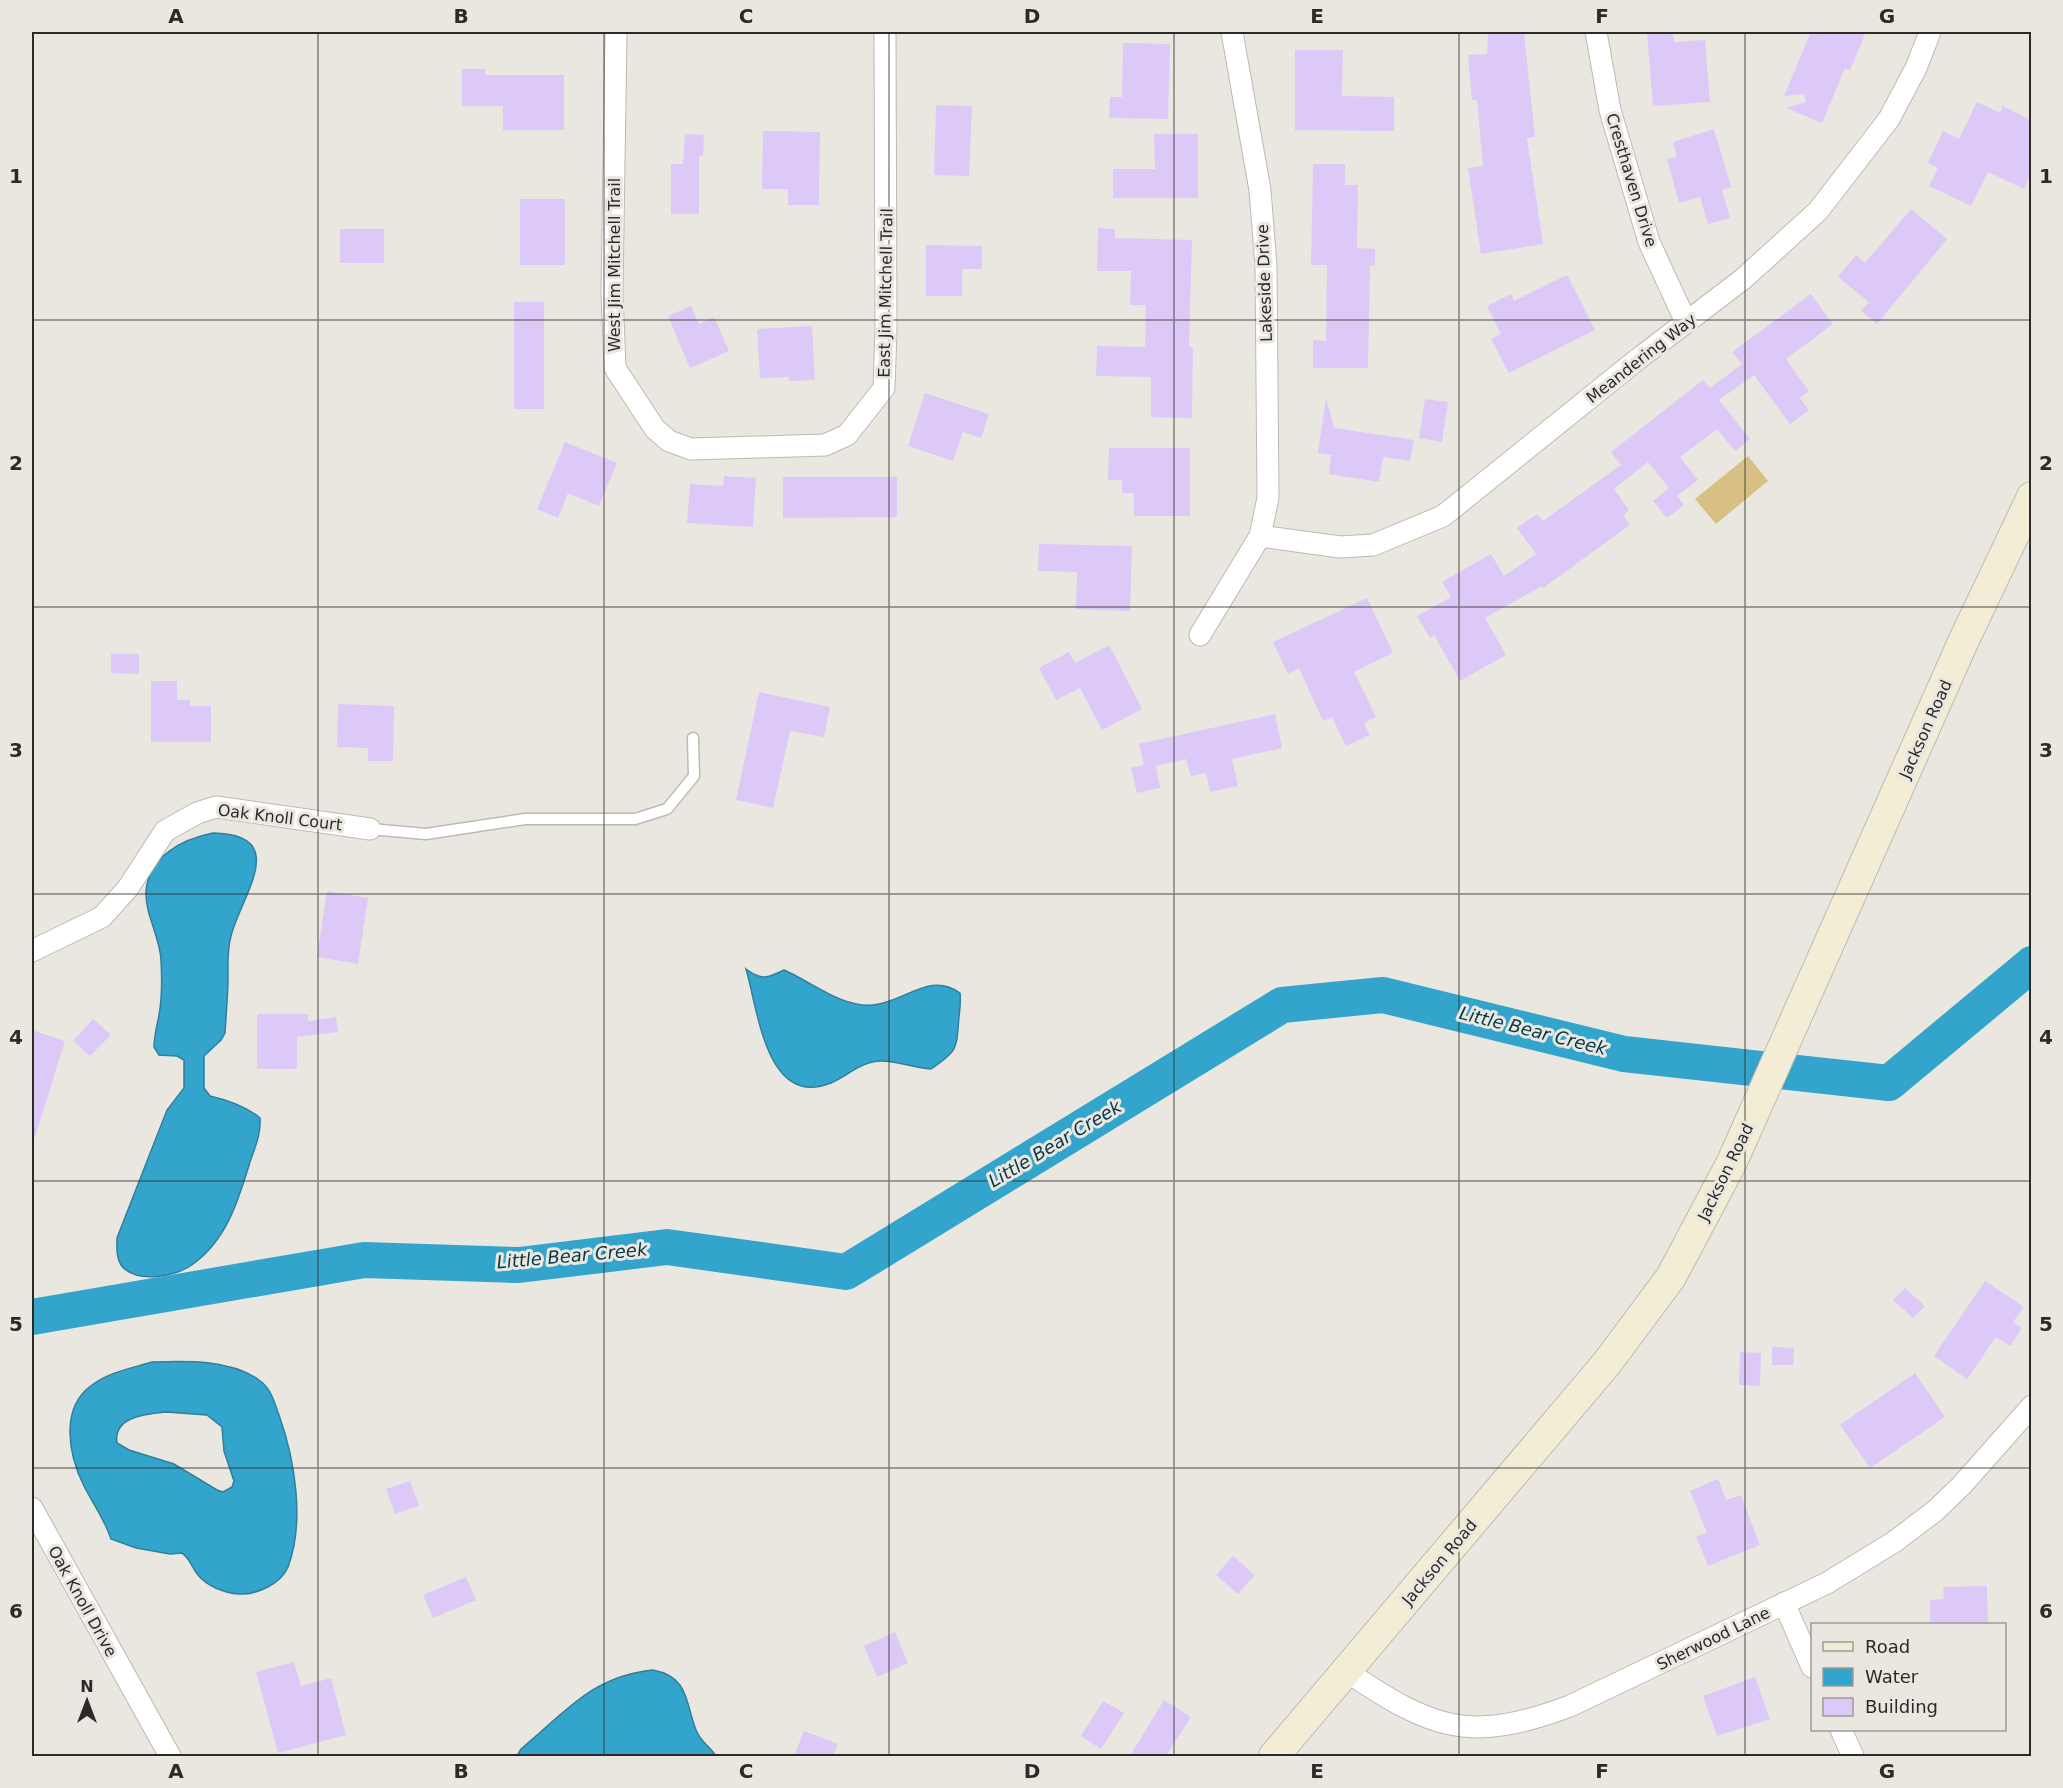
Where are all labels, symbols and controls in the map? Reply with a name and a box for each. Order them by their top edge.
text: A [168,4,184,28]
text: B [453,4,469,28]
text: C [739,4,753,28]
text: D [1024,4,1040,28]
text: E [1310,4,1324,28]
text: F [1595,4,1609,28]
text: G [1879,4,1895,28]
street label: Cresthaven Drive [1602,111,1661,249]
text: 1 [9,164,23,188]
text: 1 [2039,164,2053,188]
street label: West Jim Mitchell Trail [605,178,624,352]
street label: East Jim Mitchell Trail [875,208,896,378]
street label: Lakeside Drive [1253,224,1276,342]
street label: Meandering Way [1583,310,1700,407]
text: 2 [9,451,23,475]
text: 2 [2039,451,2053,475]
street label: Jackson Road [1895,677,1956,782]
text: 3 [9,738,23,762]
text: 3 [2039,738,2053,762]
street label: Oak Knoll Court [217,800,343,835]
water label: Little Bear Creek [1457,1002,1610,1059]
text: 4 [9,1025,23,1049]
text: 4 [2039,1025,2053,1049]
water label: Little Bear Creek [985,1095,1126,1191]
street label: Jackson Road [1693,1120,1757,1225]
water label: Little Bear Creek [496,1238,650,1273]
text: 5 [9,1312,23,1336]
text: 5 [2039,1312,2053,1336]
street label: Jackson Road [1397,1516,1481,1610]
street label: Oak Knoll Drive [44,1542,121,1660]
text: 6 [9,1599,23,1623]
text: 6 [2039,1599,2053,1623]
street label: Sherwood Lane [1654,1603,1773,1674]
legend [1811,1623,2006,1731]
text: Road [1865,1636,1910,1657]
text: Water [1865,1666,1919,1687]
north arrow [57,1671,117,1731]
text: N [80,1677,94,1696]
text: Building [1865,1696,1938,1717]
text: A [168,1759,184,1783]
text: B [453,1759,469,1783]
text: C [739,1759,753,1783]
text: D [1024,1759,1040,1783]
text: E [1310,1759,1324,1783]
text: F [1595,1759,1609,1783]
text: G [1879,1759,1895,1783]

